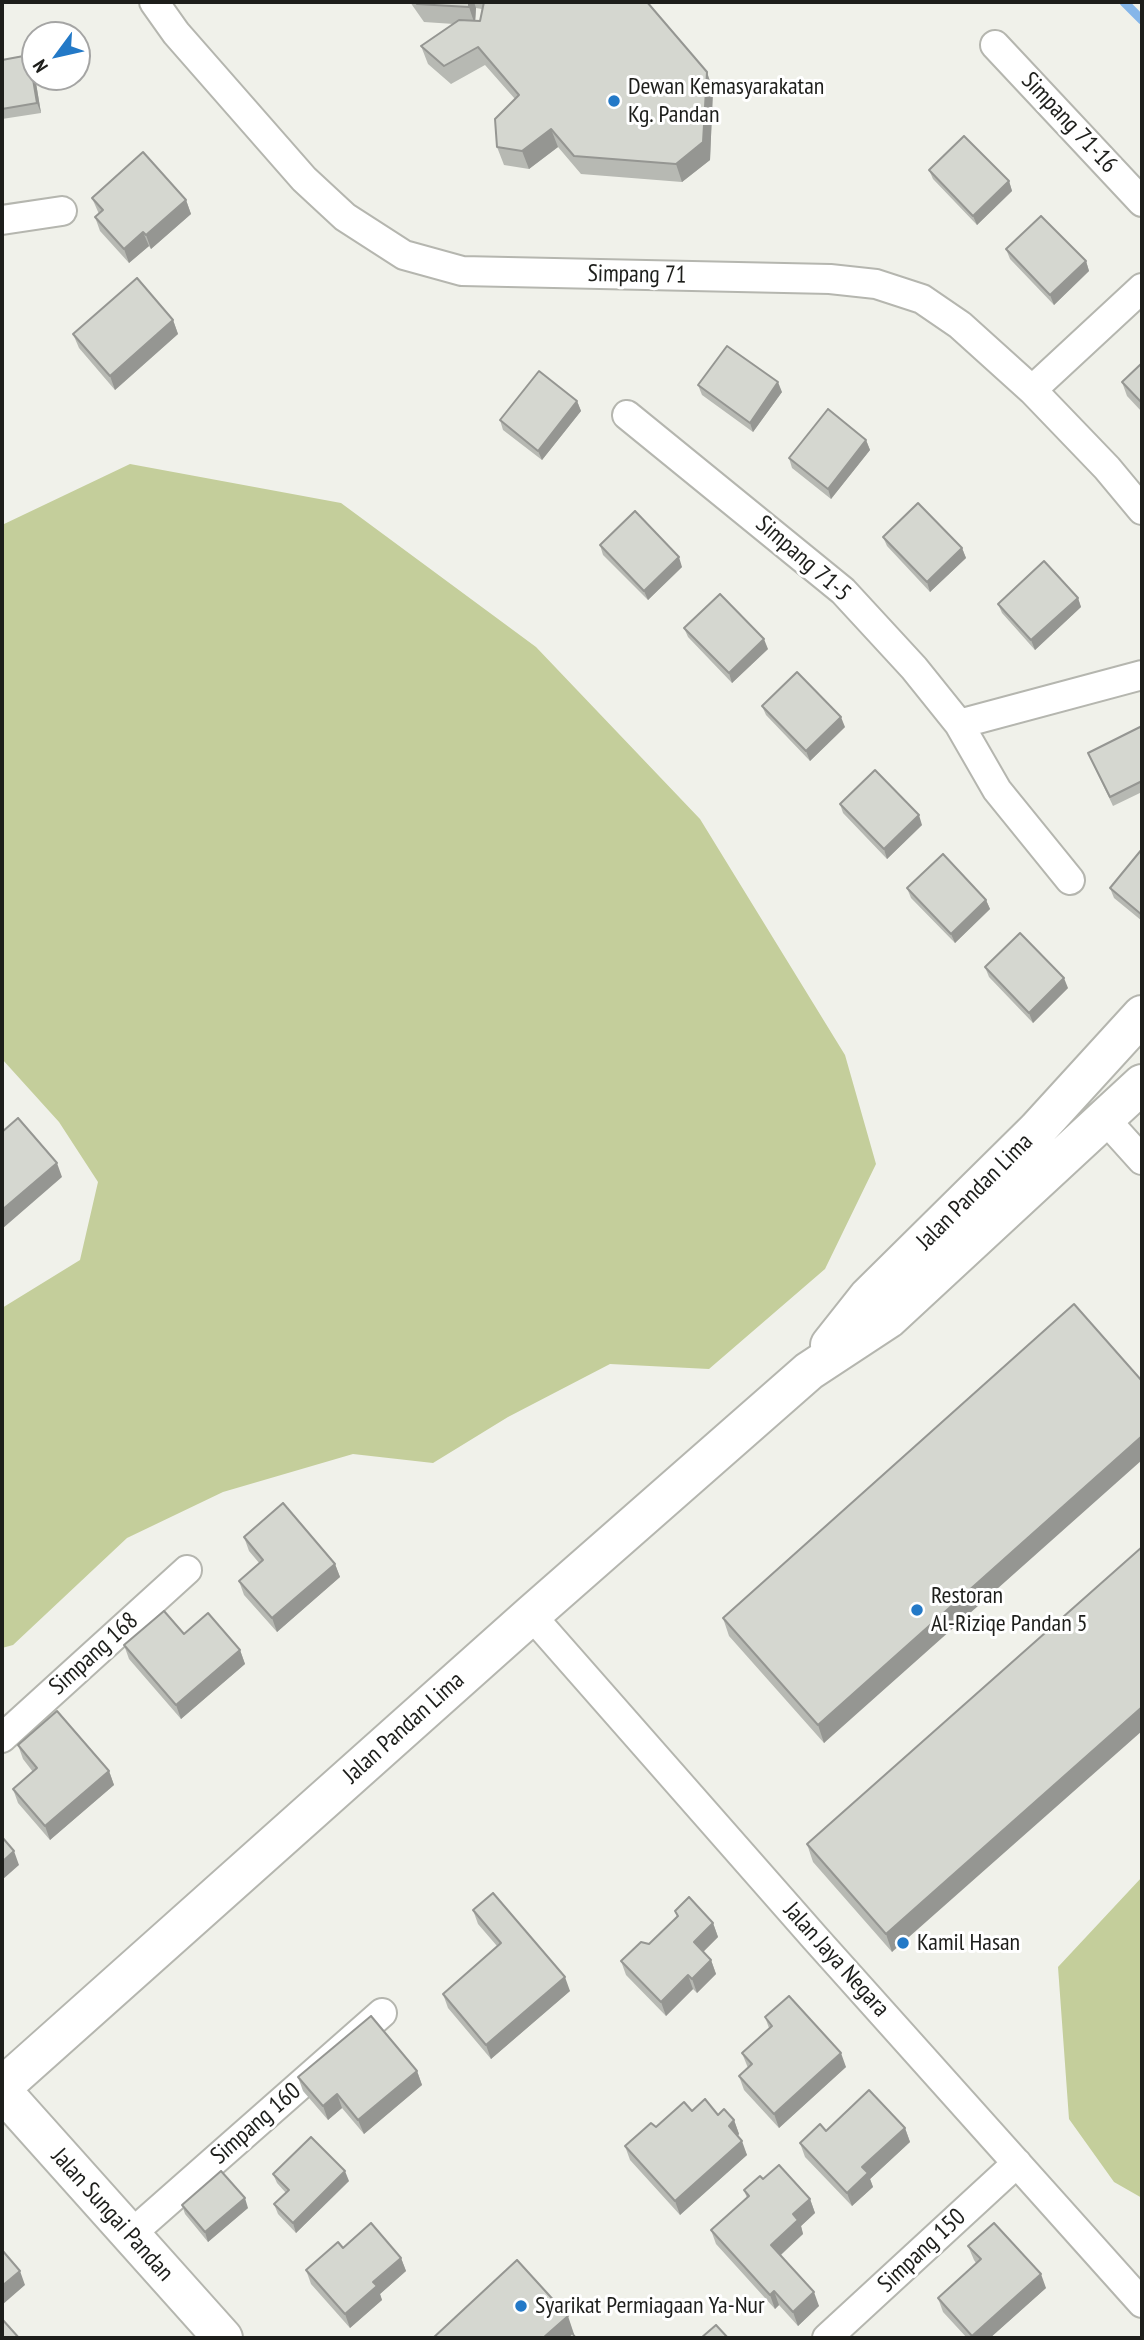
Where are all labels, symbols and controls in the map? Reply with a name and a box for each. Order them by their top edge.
north arrow [21,21,91,91]
text: N [27,56,53,77]
street label: Simpang 71-16 [1015,67,1123,179]
place label: Dewan Kemasyarakatan Kg. Pandan [628,73,824,129]
marker: Dewan Kemasyarakatan Kg. Pandan [606,93,622,109]
street label: Simpang 71 [587,260,687,290]
street label: Simpang 71-5 [750,510,856,608]
street label: Jalan Pandan Lima [911,1128,1039,1256]
place label: Restoran Al-Riziqe Pandan 5 [931,1582,1088,1638]
marker: Restoran Al-Riziqe Pandan 5 [909,1602,925,1618]
street label: Simpang 168 [44,1607,144,1701]
street label: Jalan Pandan Lima [338,1666,470,1790]
street label: Jalan Jaya Negara [777,1897,895,2023]
place label: Kamil Hasan [917,1929,1020,1957]
marker: Kamil Hasan [895,1935,911,1951]
street label: Simpang 160 [205,2077,307,2171]
street label: Jalan Sungai Pandan [45,2143,179,2287]
street label: Simpang 150 [872,2203,972,2299]
place label: Syarikat Permiagaan Ya-Nur [535,2292,765,2320]
marker: Syarikat Permiagaan Ya-Nur [513,2298,529,2314]

